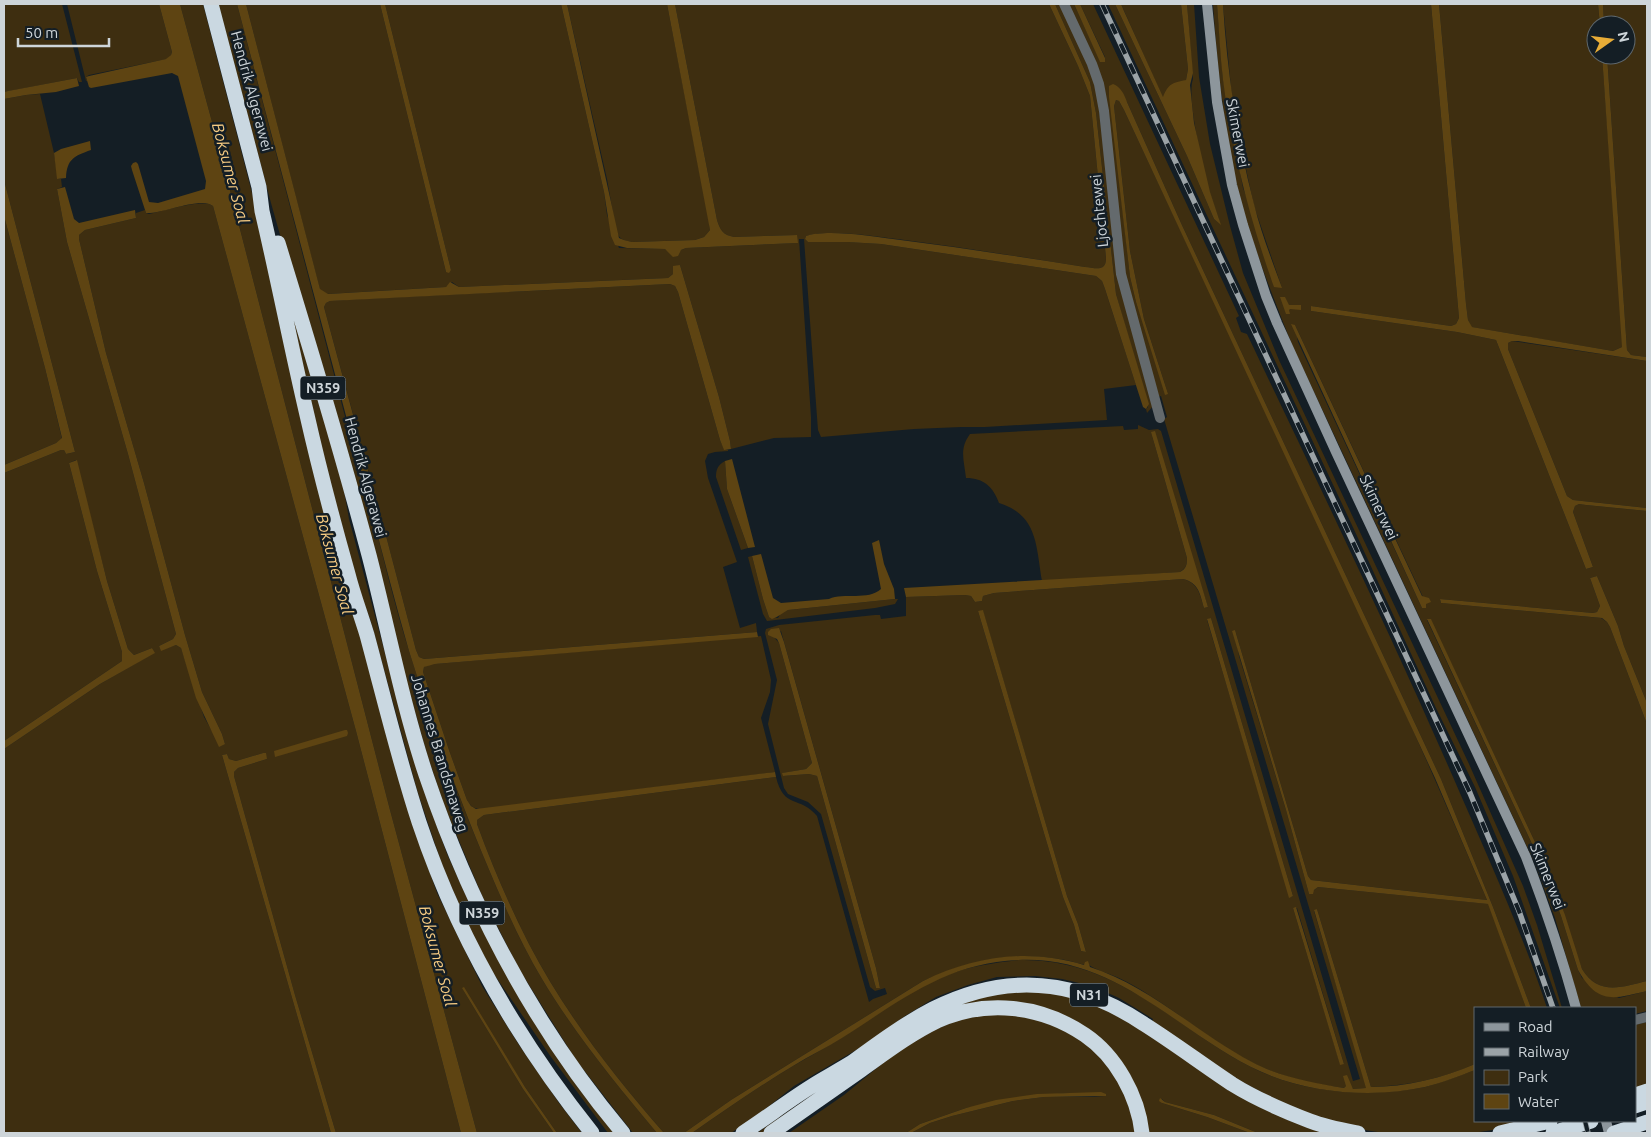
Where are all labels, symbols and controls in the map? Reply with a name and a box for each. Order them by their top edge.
scale bar [18,15,109,47]
north arrow [1586,15,1636,65]
text: 50 m [25,24,58,41]
street label: Hendrik Algerawei [228,29,276,153]
text: N [1615,30,1633,44]
street label: Skimerwei [1223,97,1253,169]
water label: Boksumer Soal [209,121,253,226]
street label: Ljochtewei [1087,174,1111,248]
road number: N359 [300,376,346,399]
street label: Hendrik Algerawei [342,415,390,539]
street label: Skimerwei [1357,472,1401,542]
water label: Boksumer Soal [313,512,357,617]
street label: Johannes Brandsmaweg [408,672,472,834]
street label: Skimerwei [1527,840,1569,912]
road number: N359 [460,901,504,924]
water label: Boksumer Soal [416,904,460,1009]
road number: N31 [1070,984,1108,1006]
legend [1474,1007,1636,1122]
text: Road [1518,1018,1553,1035]
text: Railway [1518,1043,1569,1060]
text: Park [1518,1068,1548,1085]
text: Water [1518,1093,1559,1110]

